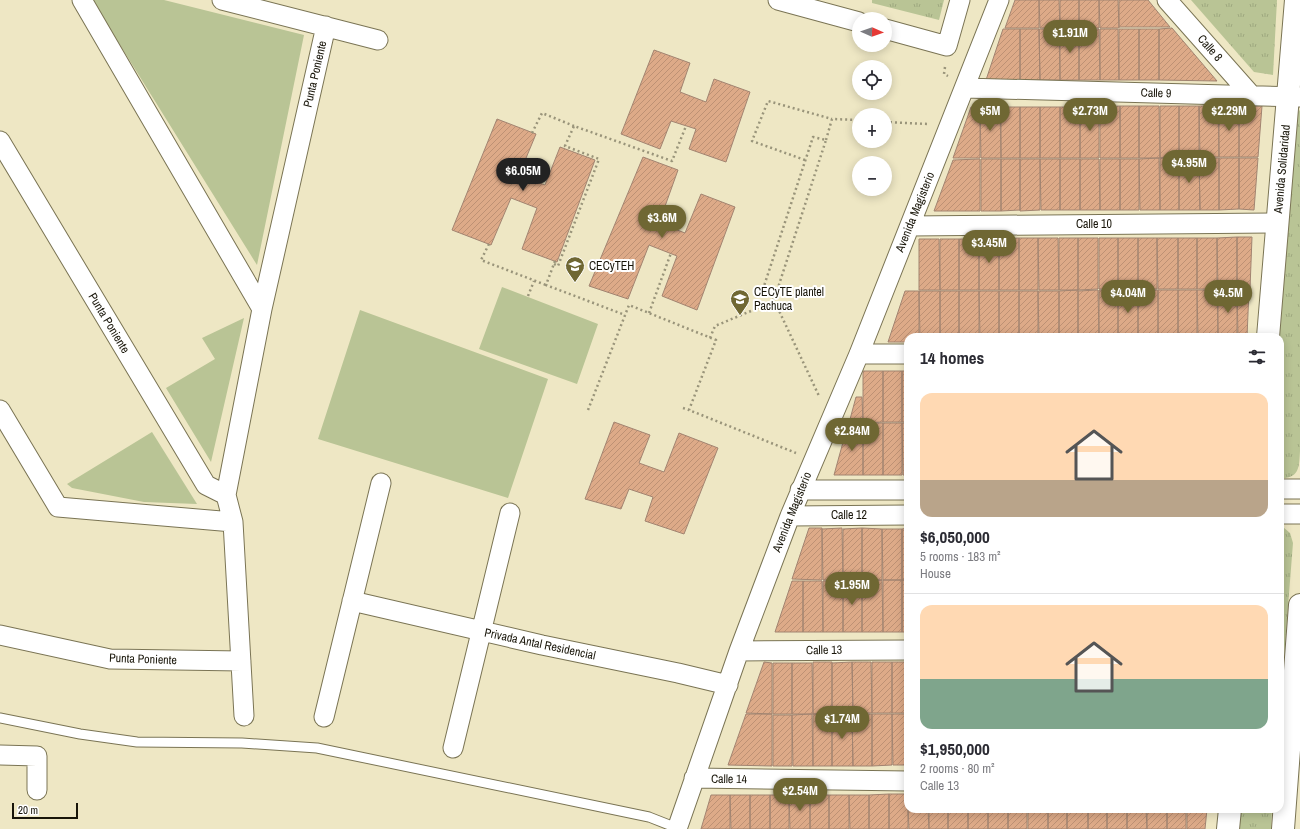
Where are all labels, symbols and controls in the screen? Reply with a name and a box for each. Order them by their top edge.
north arrow [852,12,892,52]
map controls [852,12,892,196]
pin: $1.91M [1037,20,1103,54]
text: $1.91M [1052,24,1088,41]
street label: Calle 8 [1194,31,1226,65]
street label: Punta Poniente [300,39,330,109]
button: locate [852,60,892,100]
street label: Calle 9 [1140,84,1172,102]
pin: $5M [971,98,1009,132]
pin: $2.73M [1057,98,1123,132]
pin: $2.29M [1196,98,1262,132]
text: $5M [980,102,1000,119]
text: $2.73M [1072,102,1108,119]
text: $2.29M [1211,102,1247,119]
button: + [852,108,892,148]
street label: Avenida Solidaridad [1270,124,1294,215]
pin: $4.95M [1156,150,1222,184]
text: $4.95M [1171,154,1207,171]
button: − [852,156,892,196]
pin: $6.05M [490,158,556,192]
text: $6.05M [505,162,541,179]
street label: Avenida Magisterio [891,170,938,255]
pin: $3.6M [634,205,690,239]
text: $3.6M [647,209,677,226]
street label: Calle 10 [1076,216,1112,232]
pin: $3.45M [956,230,1022,264]
text: $3.45M [971,234,1007,251]
school or university icon: CECyTEH [564,255,586,283]
place label: CECyTEH [589,258,634,274]
pin: $4.04M [1095,280,1161,314]
pin: $4.5M [1200,280,1256,314]
place label: CECyTE plantel Pachuca [754,284,824,314]
text: $4.04M [1110,284,1146,301]
text: $4.5M [1213,284,1243,301]
school or university icon: CECyTE plantel Pachuca [729,288,751,316]
street label: Punta Poniente [85,290,133,356]
text: 14 homes [920,346,984,369]
icon: filters [1246,346,1268,368]
pin: $2.84M [819,418,885,452]
icon: home [1058,419,1130,491]
text: $2.84M [834,422,870,439]
street label: Avenida Magisterio [768,470,815,555]
street label: Calle 12 [831,507,867,523]
text: $6,050,000 [920,525,990,548]
text: 5 rooms · 183 m² [920,548,1001,565]
text: House [920,565,951,582]
pin: $1.95M [819,572,885,606]
text: $1.95M [834,576,870,593]
street label: Privada Antal Residencial [483,624,597,664]
icon: home [1058,631,1130,703]
street label: Calle 13 [806,642,842,658]
street label: Punta Poniente [109,650,177,668]
pin: $1.74M [809,706,875,740]
text: $1.74M [824,710,860,727]
text: $1,950,000 [920,737,990,760]
text: 2 rooms · 80 m² [920,760,995,777]
street label: Calle 14 [711,771,748,787]
text: Calle 13 [920,777,959,794]
pin: $2.54M [767,778,833,812]
text: $2.54M [782,782,818,799]
scale bar [12,801,78,820]
text: 20 m [18,803,38,817]

